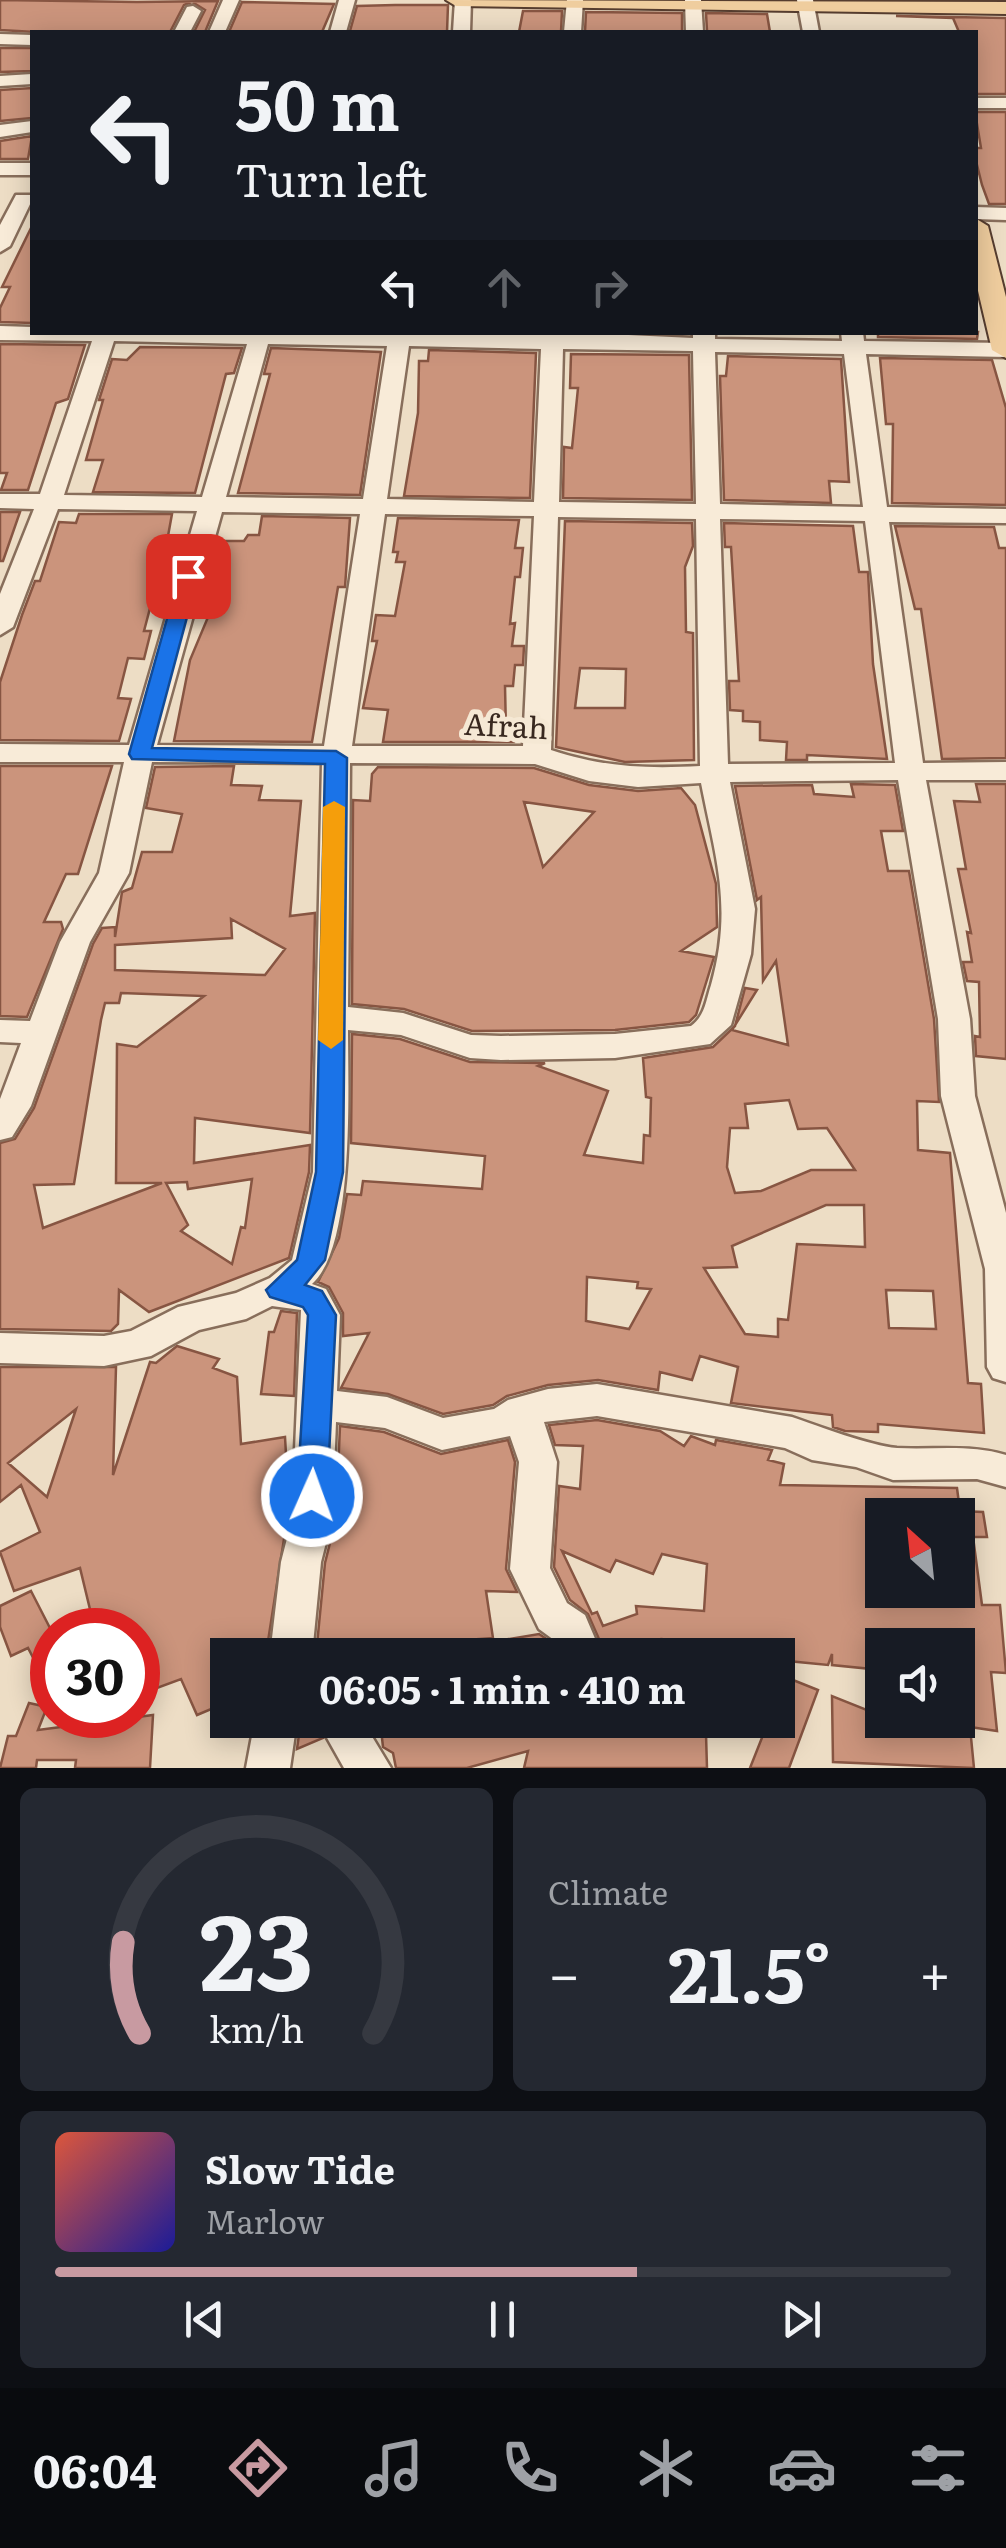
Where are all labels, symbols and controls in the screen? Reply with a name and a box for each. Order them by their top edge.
text: 50 m [235,49,400,153]
icon: left [70,70,200,200]
text: Turn left [235,144,427,211]
icon: left [372,260,427,315]
icon: ahead [477,260,532,315]
icon: right [582,260,637,315]
pin [146,534,231,619]
icon: arrive [161,549,216,604]
street label: Afrah [463,700,549,748]
position arrow [260,1444,364,1548]
north arrow [865,1498,975,1608]
map controls [865,1498,975,1738]
speed limit sign: 30 [30,1608,160,1738]
button: sound [865,1628,975,1738]
text: 06:05 · 1 min · 410 m [319,1659,686,1716]
text: Climate [548,1867,668,1915]
text: 23 [200,1869,313,2023]
text: 21.5° [668,1915,831,2026]
text: − [548,1930,580,2012]
text: + [919,1930,951,2012]
text: km/h [209,2001,304,2054]
text: Slow Tide [205,2139,395,2196]
text: Marlow [205,2196,324,2244]
icon: previous [177,2292,232,2347]
icon: pause [475,2292,530,2347]
icon: next [774,2292,829,2347]
icon: directions [223,2433,293,2503]
icon: music [359,2433,429,2503]
icon: phone [495,2433,565,2503]
icon: climate [631,2433,701,2503]
icon: car [767,2433,837,2503]
icon: filters [903,2433,973,2503]
text: 06:04 [33,2435,157,2502]

